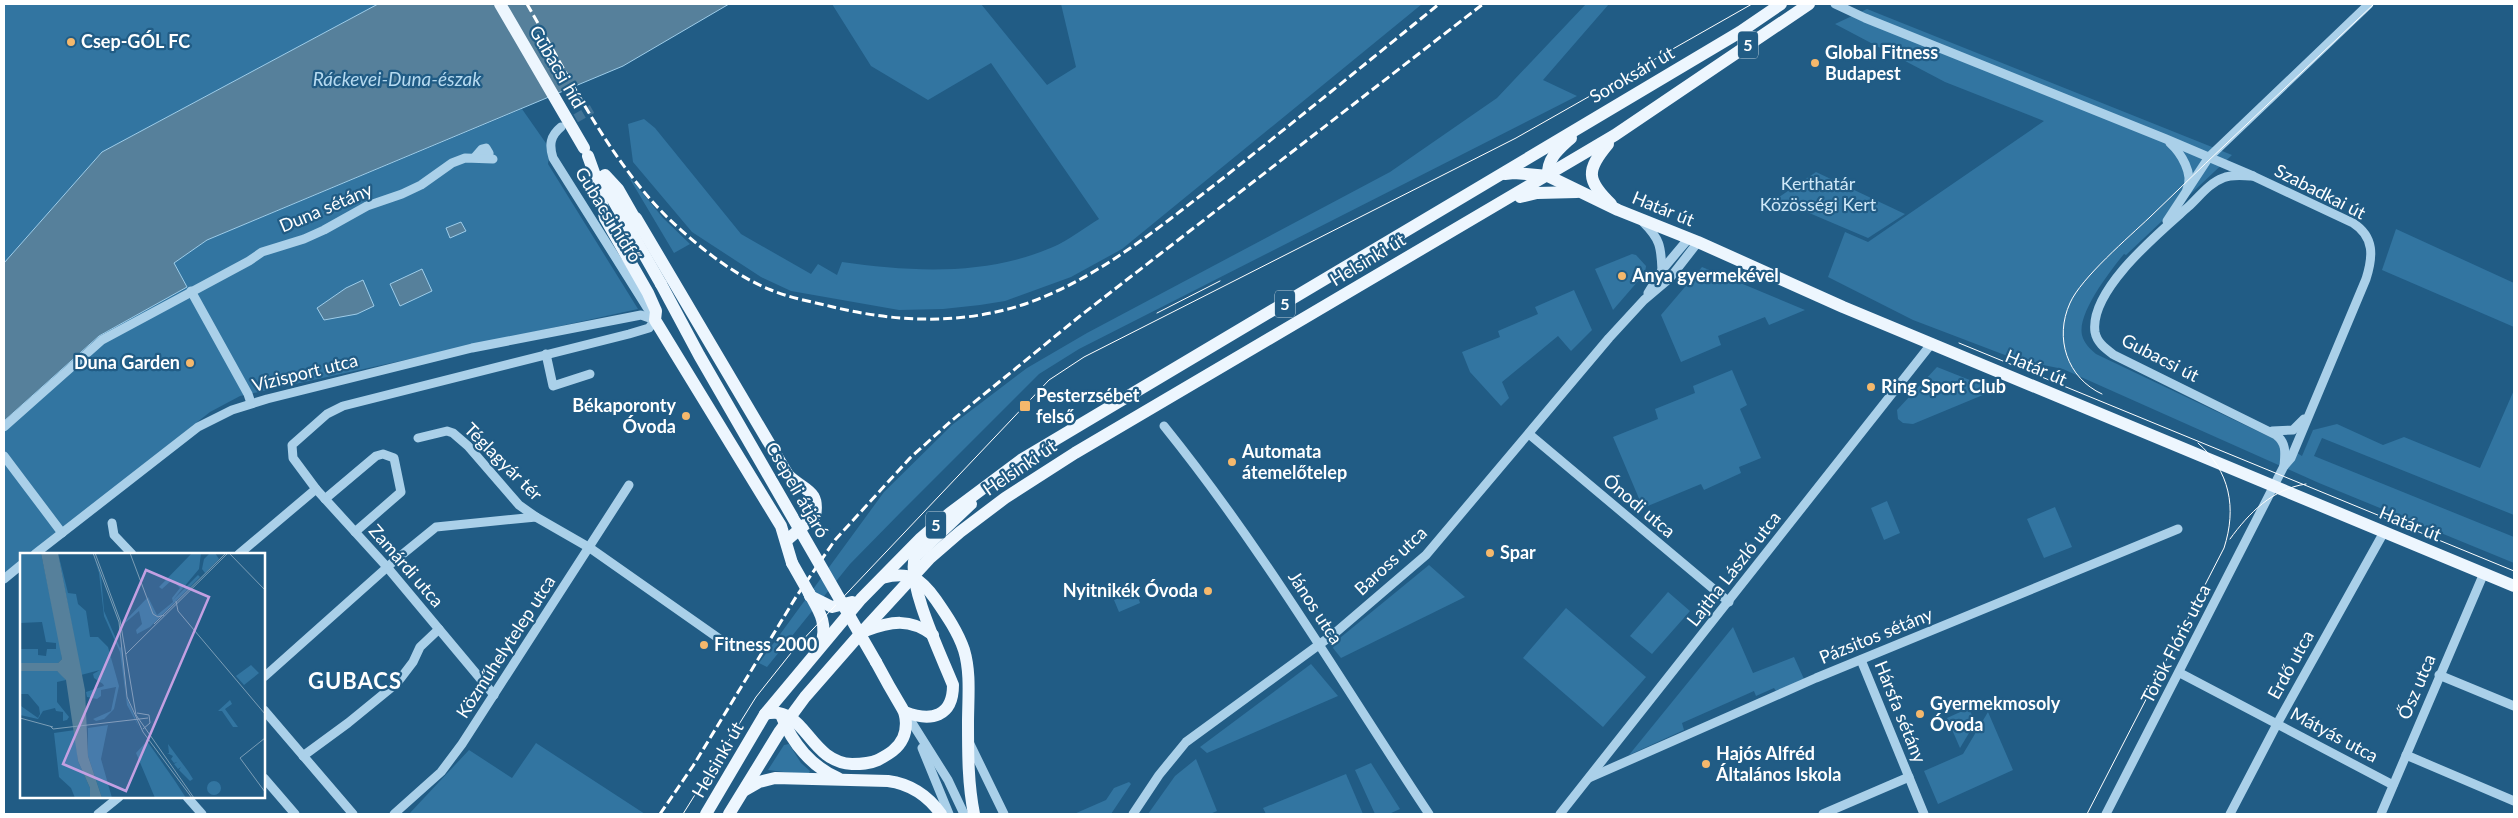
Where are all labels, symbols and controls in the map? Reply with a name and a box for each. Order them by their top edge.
street label: Gubacsi híd [525,21,590,112]
place label: Csep-GÓL FC [81,30,190,52]
road number: 5 [1738,32,1758,58]
marker: Csep-GÓL FC [65,36,77,48]
street label: Soroksári út [1585,41,1678,107]
place label: Global Fitness Budapest [1825,41,1938,84]
marker: Global Fitness Budapest [1809,57,1821,69]
water label: Ráckevei-Duna-észak [313,67,482,90]
street label: Szabadkai út [2271,159,2370,224]
street label: Gubacsi hídfő [571,163,647,266]
park label: Kerthatár Közösségi Kert [1760,172,1877,215]
street label: Duna sétány [276,177,376,237]
street label: Határ út [1629,186,1698,231]
street label: Helsinki út [1326,228,1410,290]
place label: Anya gyermekével [1631,264,1779,286]
marker: Anya gyermekével [1616,270,1628,282]
road number: 5 [1275,290,1295,318]
street label: Gubacsi út [2118,328,2203,386]
street label: Határ út [2002,344,2071,390]
street label: Vízisport utca [250,348,360,396]
place label: Duna Garden [74,351,180,373]
marker: Duna Garden [184,357,196,369]
place label: Ring Sport Club [1881,375,2006,397]
marker: Ring Sport Club [1865,381,1877,393]
place label: Pesterzsébet felső [1036,384,1140,427]
place label: Békaporonty Óvoda [572,394,677,437]
marker: Pesterzsébet felső [1018,399,1032,413]
marker: Békaporonty Óvoda [680,410,692,422]
street label: Téglagyár tér [460,418,548,505]
street label: Helsinki út [978,434,1061,500]
street label: Csepeli átjáró [762,438,834,541]
place label: Automata átemelőtelep [1241,440,1347,483]
marker: Automata átemelőtelep [1226,456,1238,468]
street label: Ónodi utca [1599,469,1680,542]
street label: Határ út [2376,501,2445,546]
street label: Lajtha László utca [1682,507,1785,630]
road number: 5 [926,512,946,538]
street label: Zamárdi utca [365,519,449,611]
street label: Baross utca [1350,521,1431,599]
place label: Spar [1500,541,1536,563]
marker: Spar [1484,547,1496,559]
inset map [20,553,265,798]
street label: János utca [1284,567,1348,648]
street label: Közműhelytelep utca [451,571,559,722]
place label: Nyitnikék Óvoda [1063,579,1198,601]
street label: Török Flóris utca [2136,580,2215,707]
marker: Nyitnikék Óvoda [1202,585,1214,597]
street label: Pázsitos sétány [1816,602,1936,668]
street label: Erdő utca [2262,626,2318,703]
place label: Fitness 2000 [714,633,817,655]
marker: Fitness 2000 [698,639,710,651]
street label: Ősz utca [2393,651,2440,723]
street label: Hársfa sétány [1870,657,1932,767]
district label: GUBACS [308,667,402,694]
place label: Gyermekmosoly Óvoda [1930,692,2061,735]
street label: Mátyás utca [2287,702,2382,766]
marker: Gyermekmosoly Óvoda [1914,708,1926,720]
street label: Helsinki út [687,717,748,801]
place label: Hajós Alfréd Általános Iskola [1715,742,1841,785]
marker: Hajós Alfréd Általános Iskola [1700,758,1712,770]

